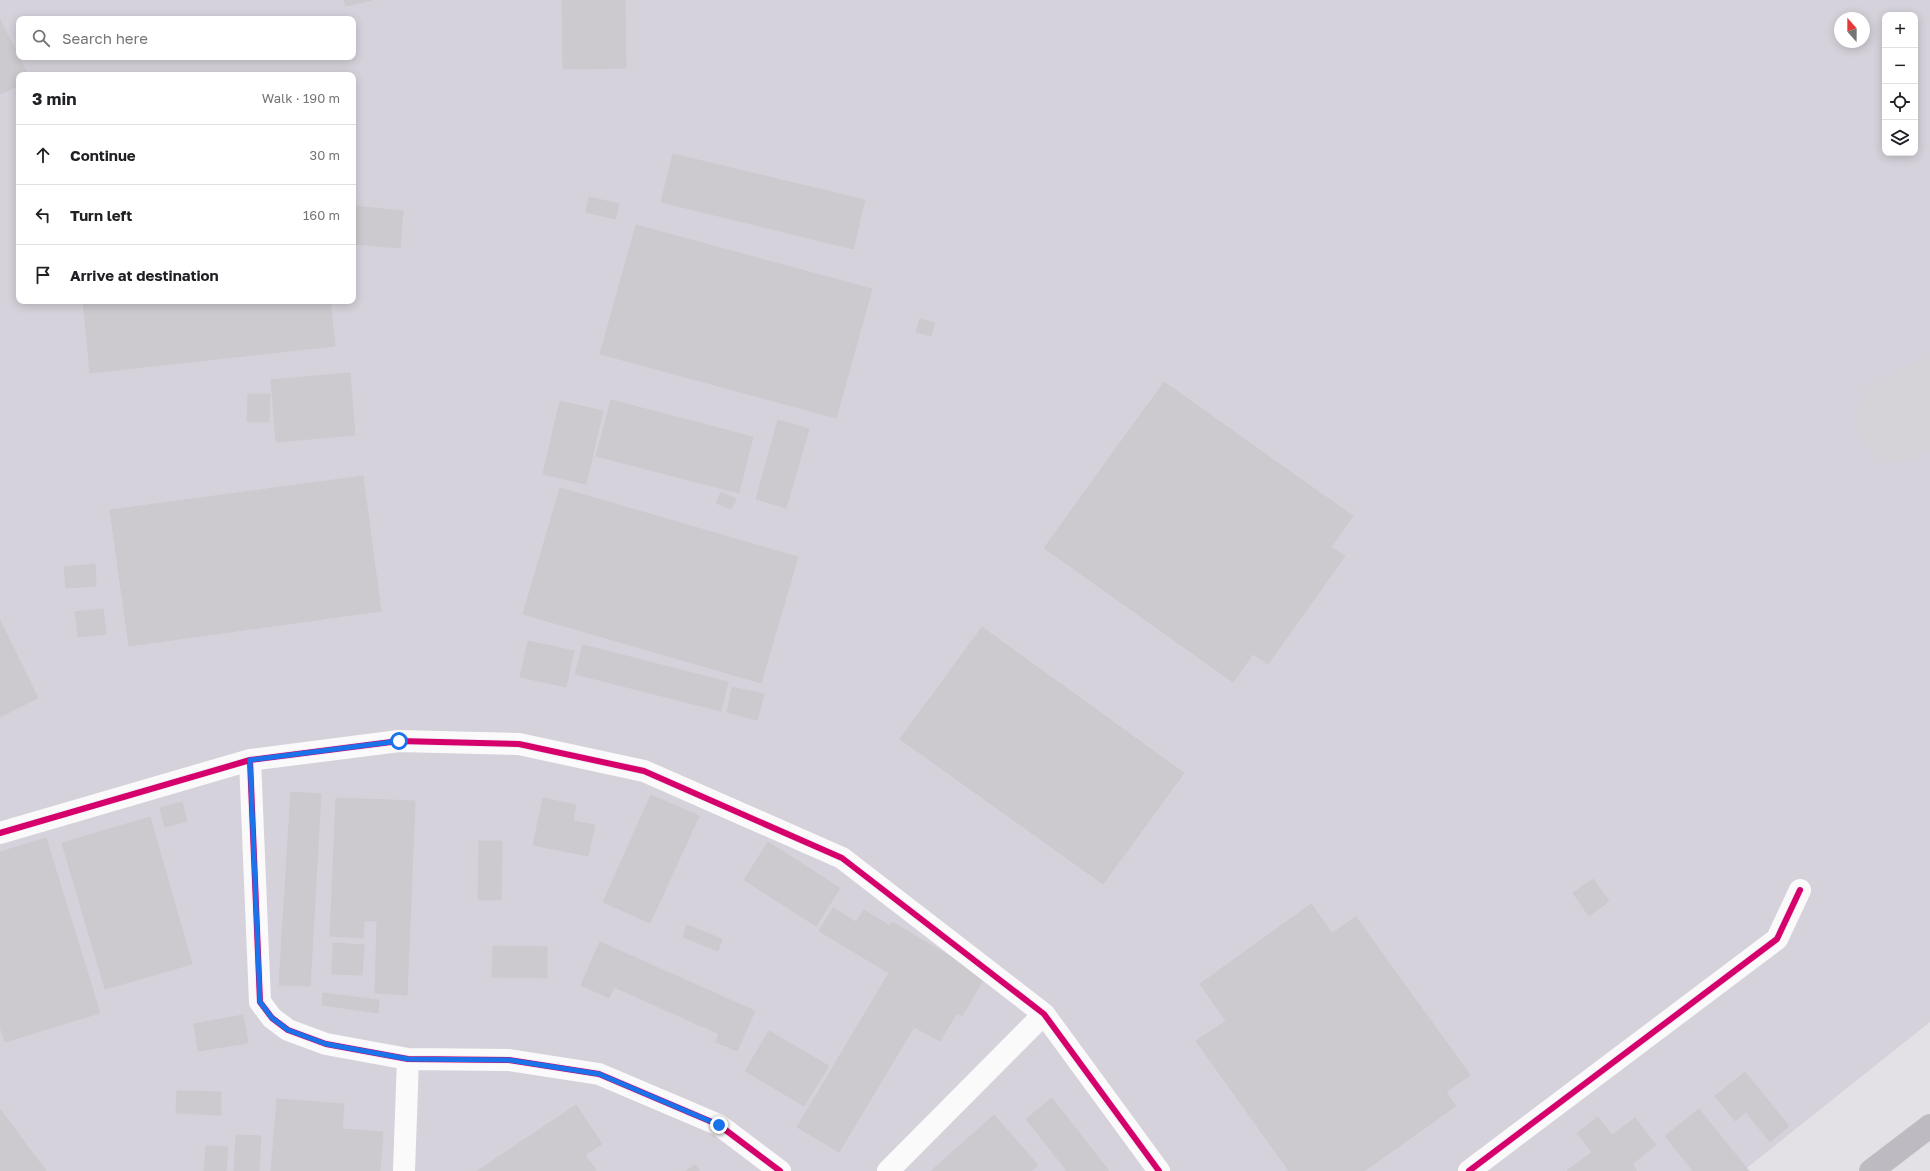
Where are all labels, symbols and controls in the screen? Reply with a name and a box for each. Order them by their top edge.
north arrow [1834,12,1870,48]
map controls [1882,12,1918,156]
button: + [1882,12,1918,48]
search box [16,16,356,60]
icon: search [30,27,52,49]
text: Search here [62,29,148,47]
button: − [1882,48,1918,84]
button: locate [1882,84,1918,120]
text: 3 min [32,88,76,109]
text: Walk · 190 m [262,90,340,106]
button: layers [1882,120,1918,156]
icon: ahead [32,144,54,166]
text: Continue [70,146,136,164]
text: 30 m [310,147,340,163]
icon: left [32,204,54,226]
text: Turn left [70,206,132,224]
text: 160 m [303,207,340,223]
icon: arrive [32,264,54,286]
text: Arrive at destination [70,266,219,284]
route start [390,732,408,750]
route end [710,1116,728,1134]

